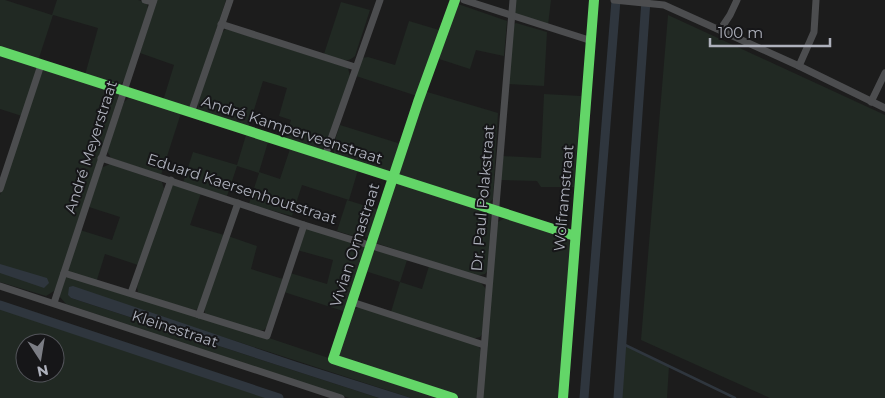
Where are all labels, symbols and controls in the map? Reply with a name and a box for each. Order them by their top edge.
scale bar [710,15,830,47]
text: 100 m [718,23,763,42]
street label: André Meyerstraat [60,78,121,216]
street label: André Kamperveenstraat [199,91,385,168]
street label: Dr. Paul Polakstraat [467,124,498,272]
street label: Wolframstraat [549,144,578,252]
street label: Eduard Kaersenhoutstraat [145,149,339,228]
street label: Vivian Ornastraat [325,180,384,309]
street label: Kleinestraat [130,306,221,351]
north arrow [15,333,65,383]
text: N [35,361,50,381]

